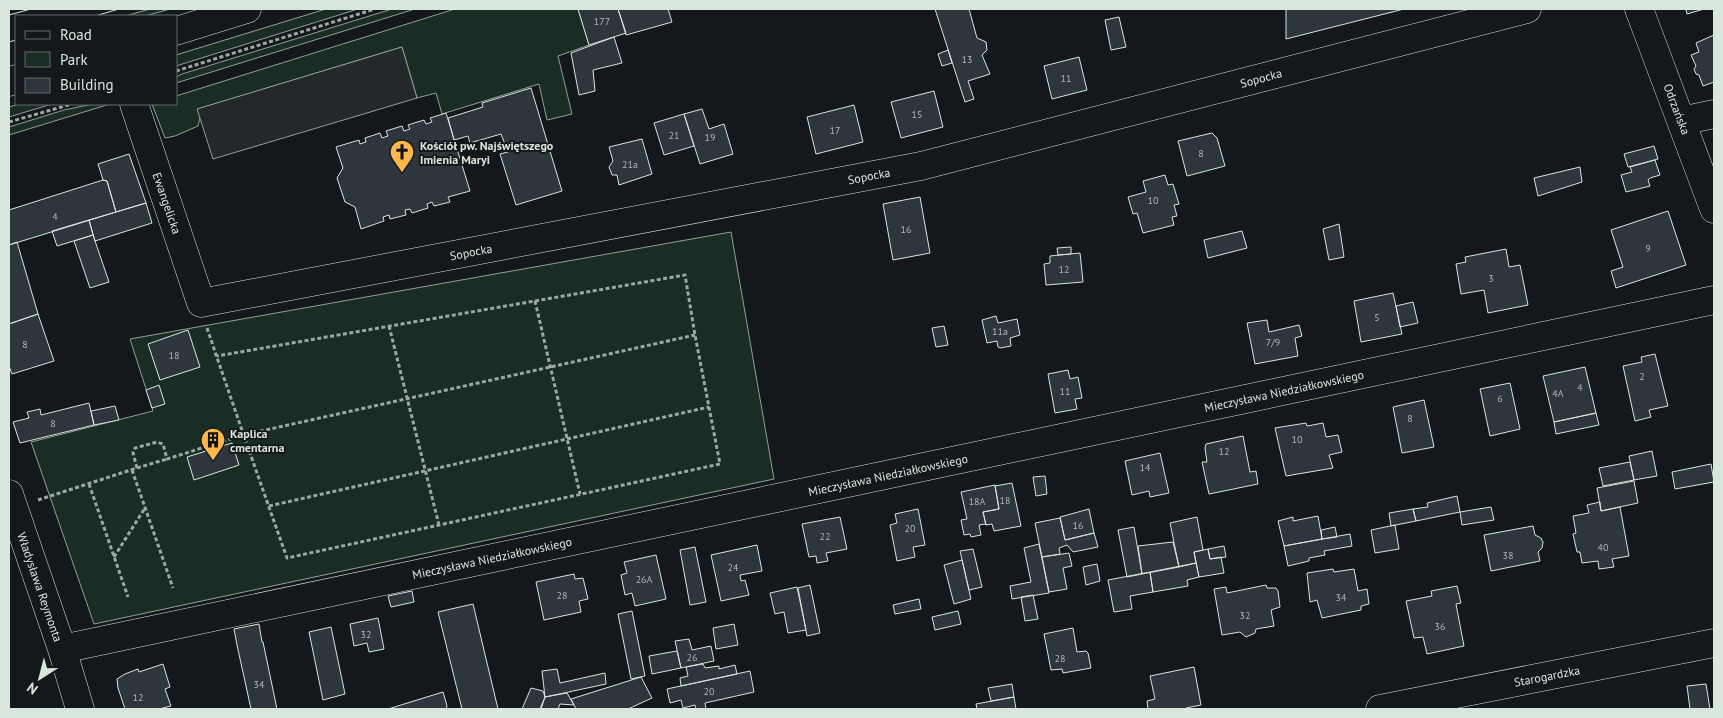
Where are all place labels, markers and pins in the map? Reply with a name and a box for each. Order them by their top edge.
place label: Kościół pw. Najświętszego Imienia Maryi [420,138,554,167]
church icon: Kościół pw. Najświętszego Imienia Maryi [389,139,415,173]
place label: Kaplica cmentarna [230,426,284,455]
building icon: Kaplica cmentarna [200,427,226,461]

